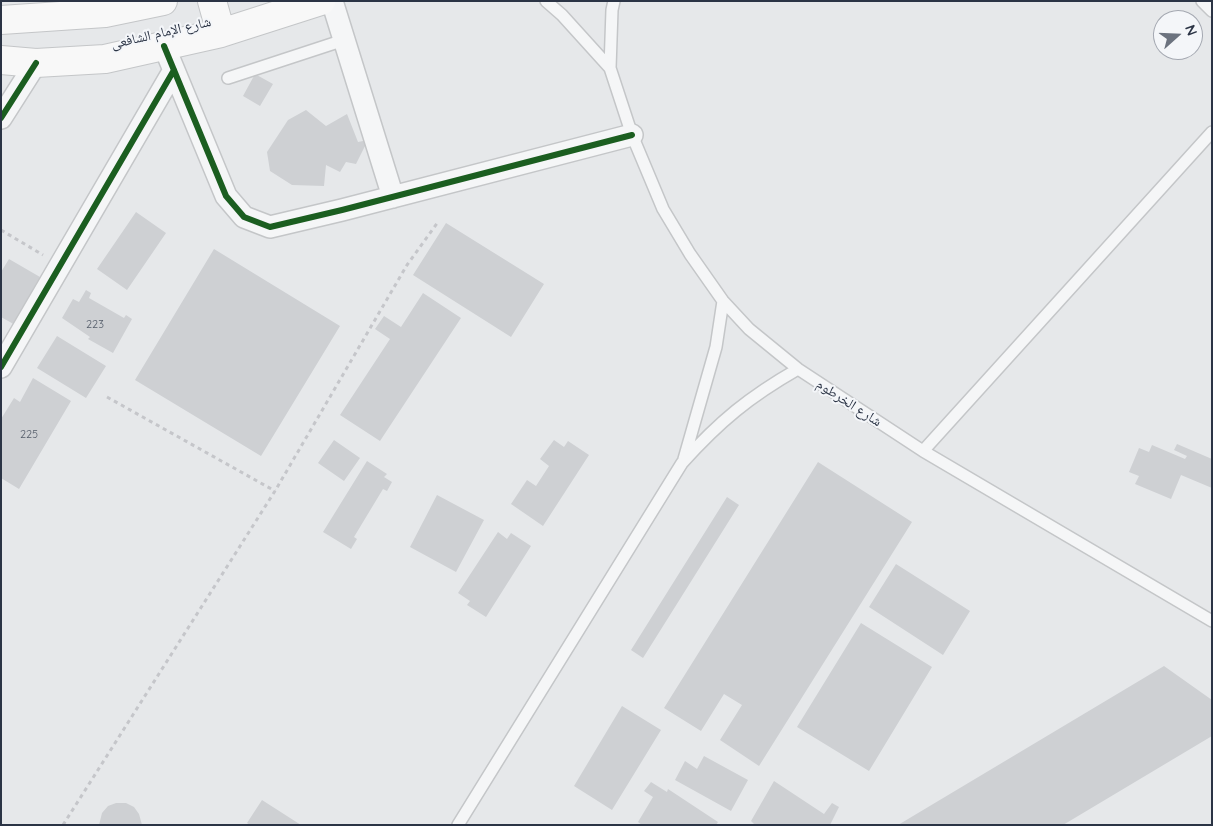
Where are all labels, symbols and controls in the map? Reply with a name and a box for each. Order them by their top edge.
north arrow [1153,10,1203,60]
street label: شارع الإمام الشافعى [109,13,213,53]
text: N [1181,22,1201,38]
house number: 223 [86,318,104,332]
street label: شارع الخرطوم [813,376,885,430]
house number: 225 [20,428,38,442]

